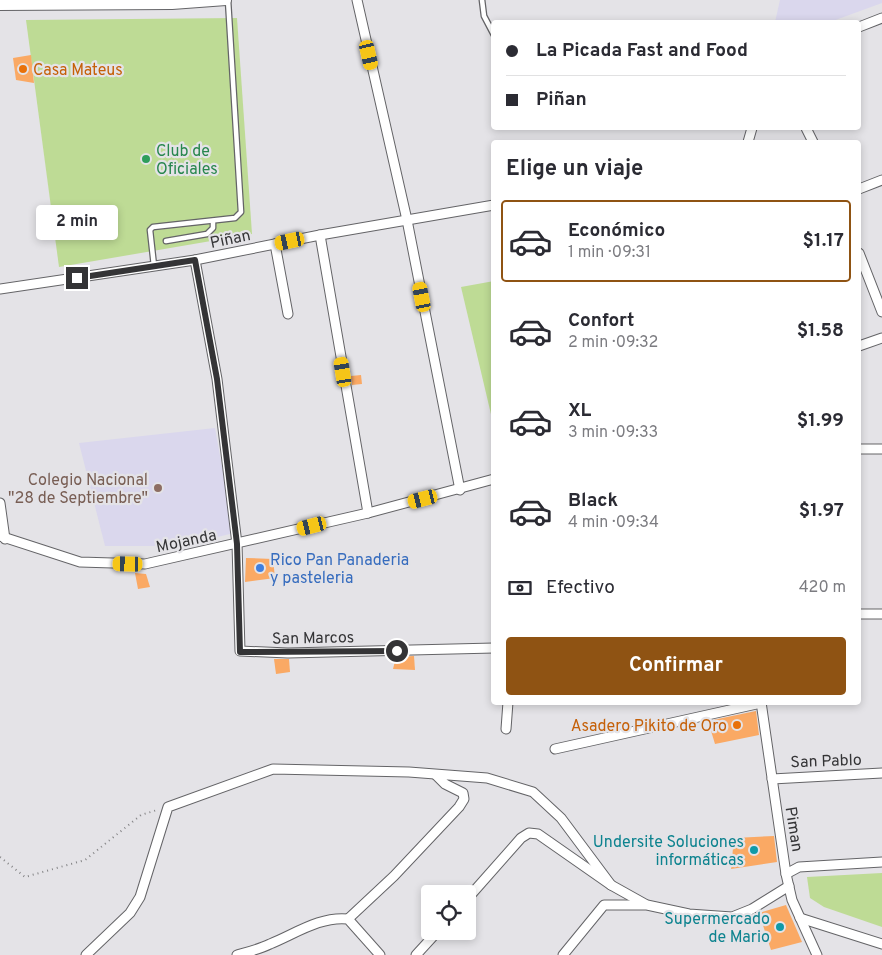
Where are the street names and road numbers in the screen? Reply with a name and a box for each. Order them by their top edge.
street label: Piñan [208,226,252,254]
street label: Mojanda [154,526,218,558]
street label: San Marcos [272,628,354,650]
street label: San Pablo [790,751,862,773]
street label: Piman [780,805,806,853]

